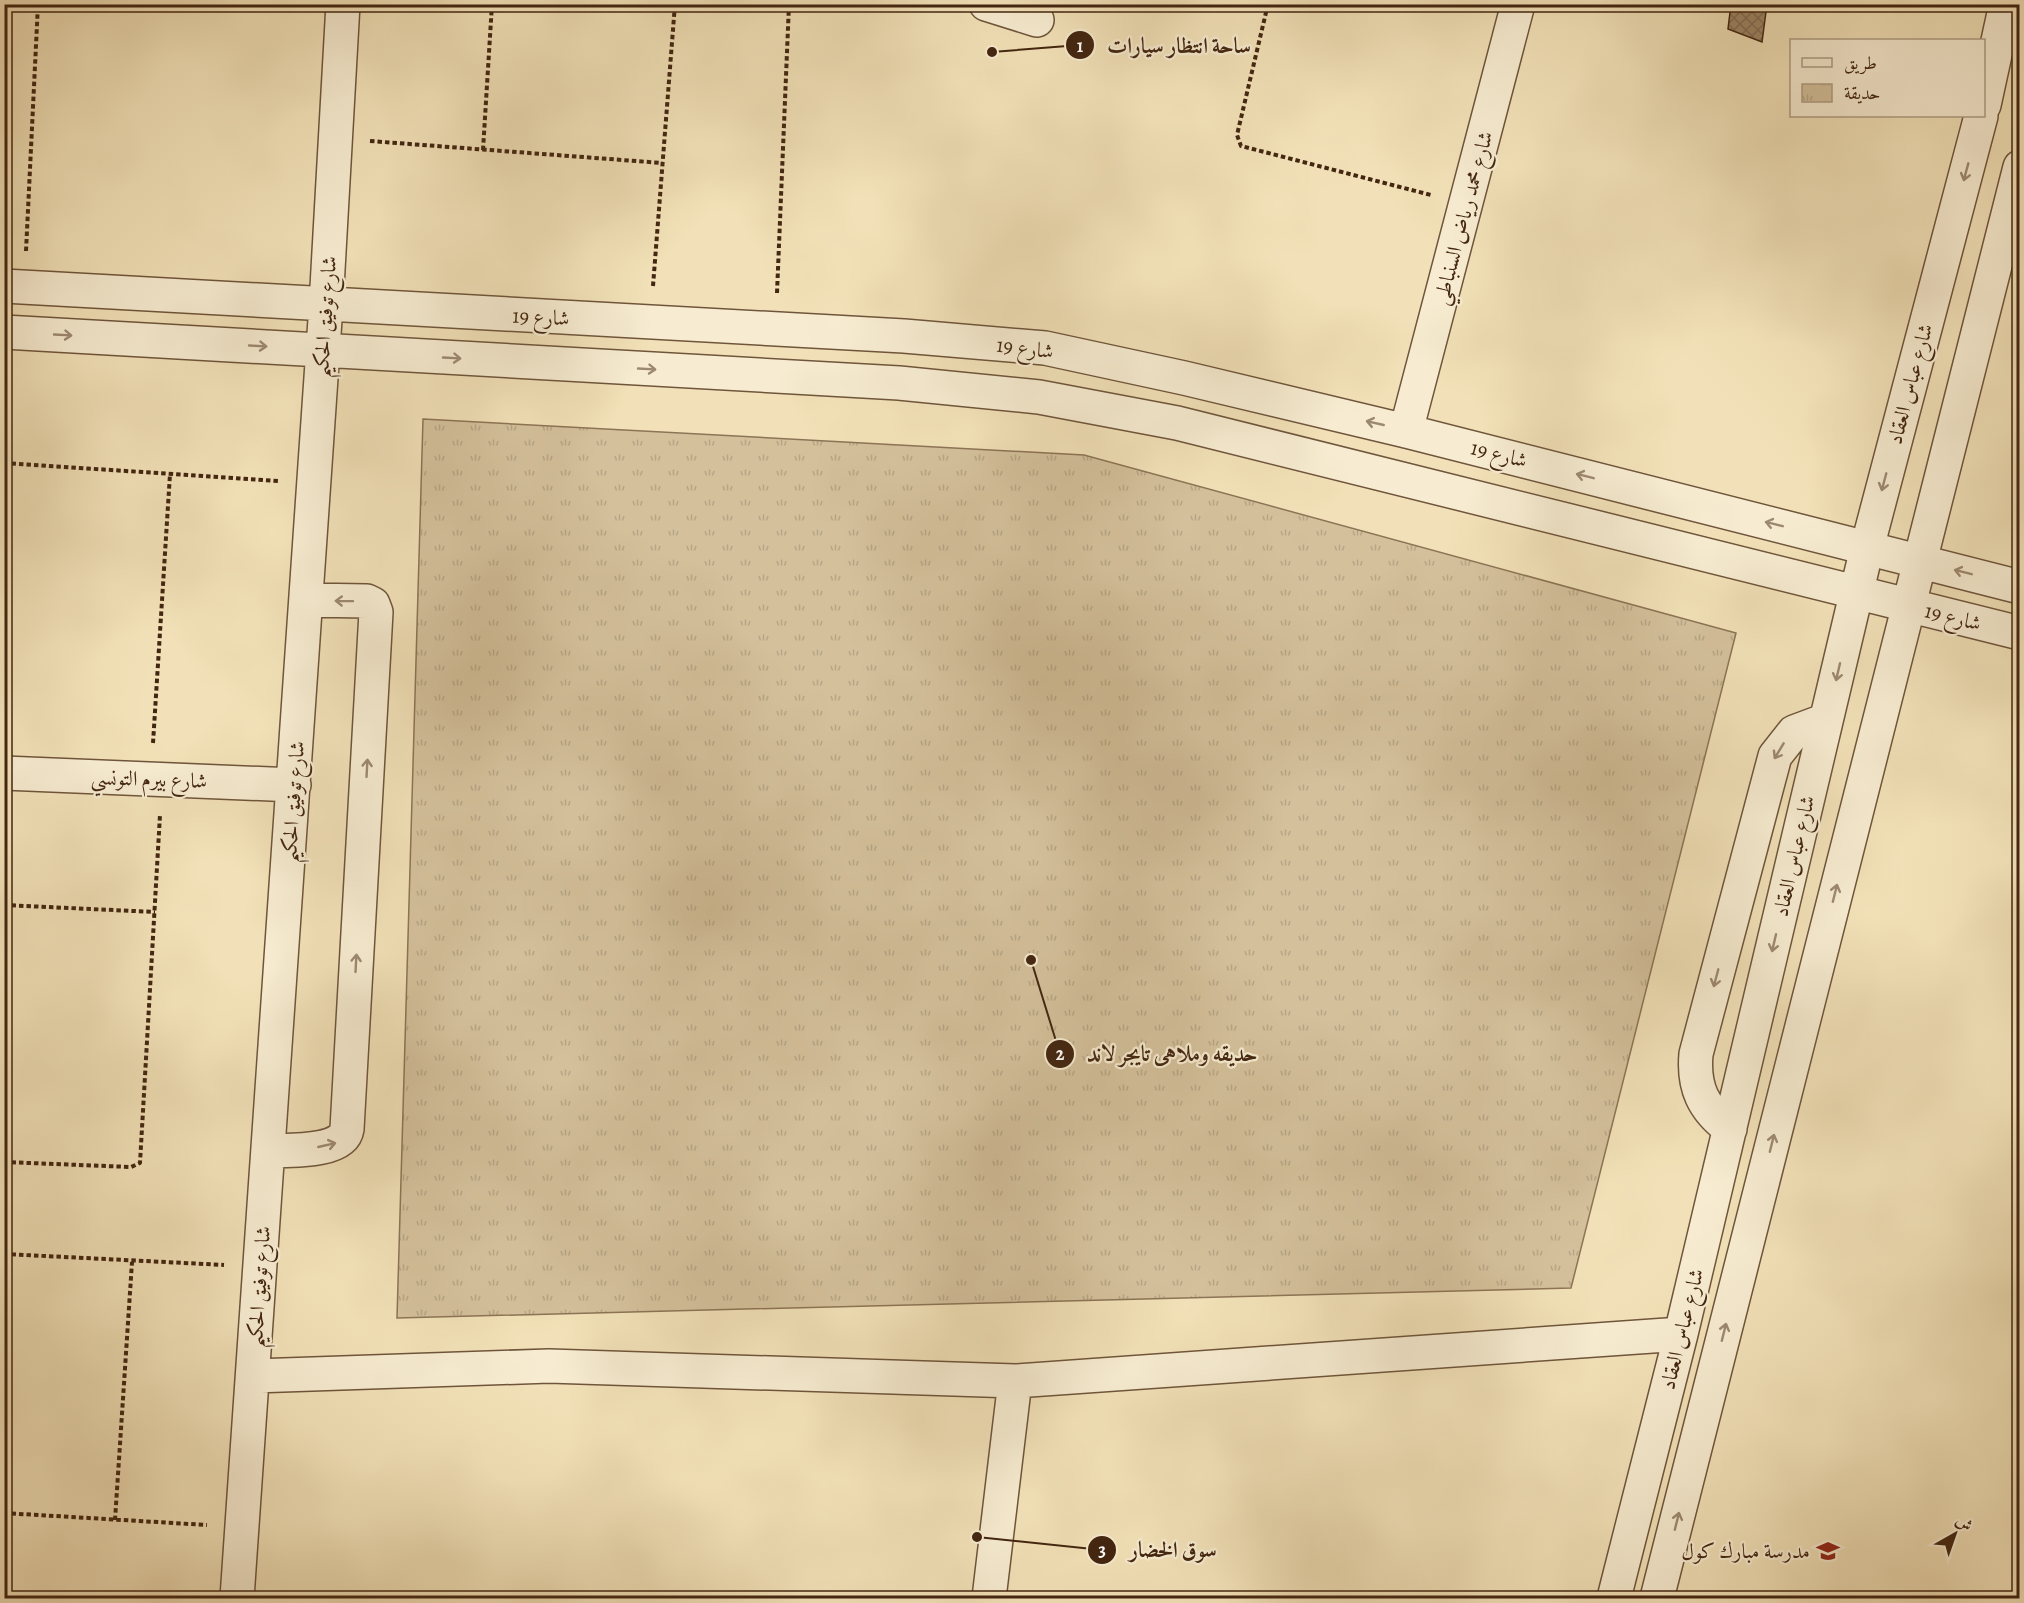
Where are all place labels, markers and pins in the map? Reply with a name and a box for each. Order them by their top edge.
callout: ساحة انتظار سيارات [1065,25,1263,65]
callout: حديقه وملاهى تايجر لاند [1045,1034,1269,1074]
callout: سوق الخضار [1087,1530,1229,1570]
place label: مدرسة مبارك كول [1681,1537,1810,1565]
school or university icon: مدرسة مبارك كول [1815,1538,1841,1564]

